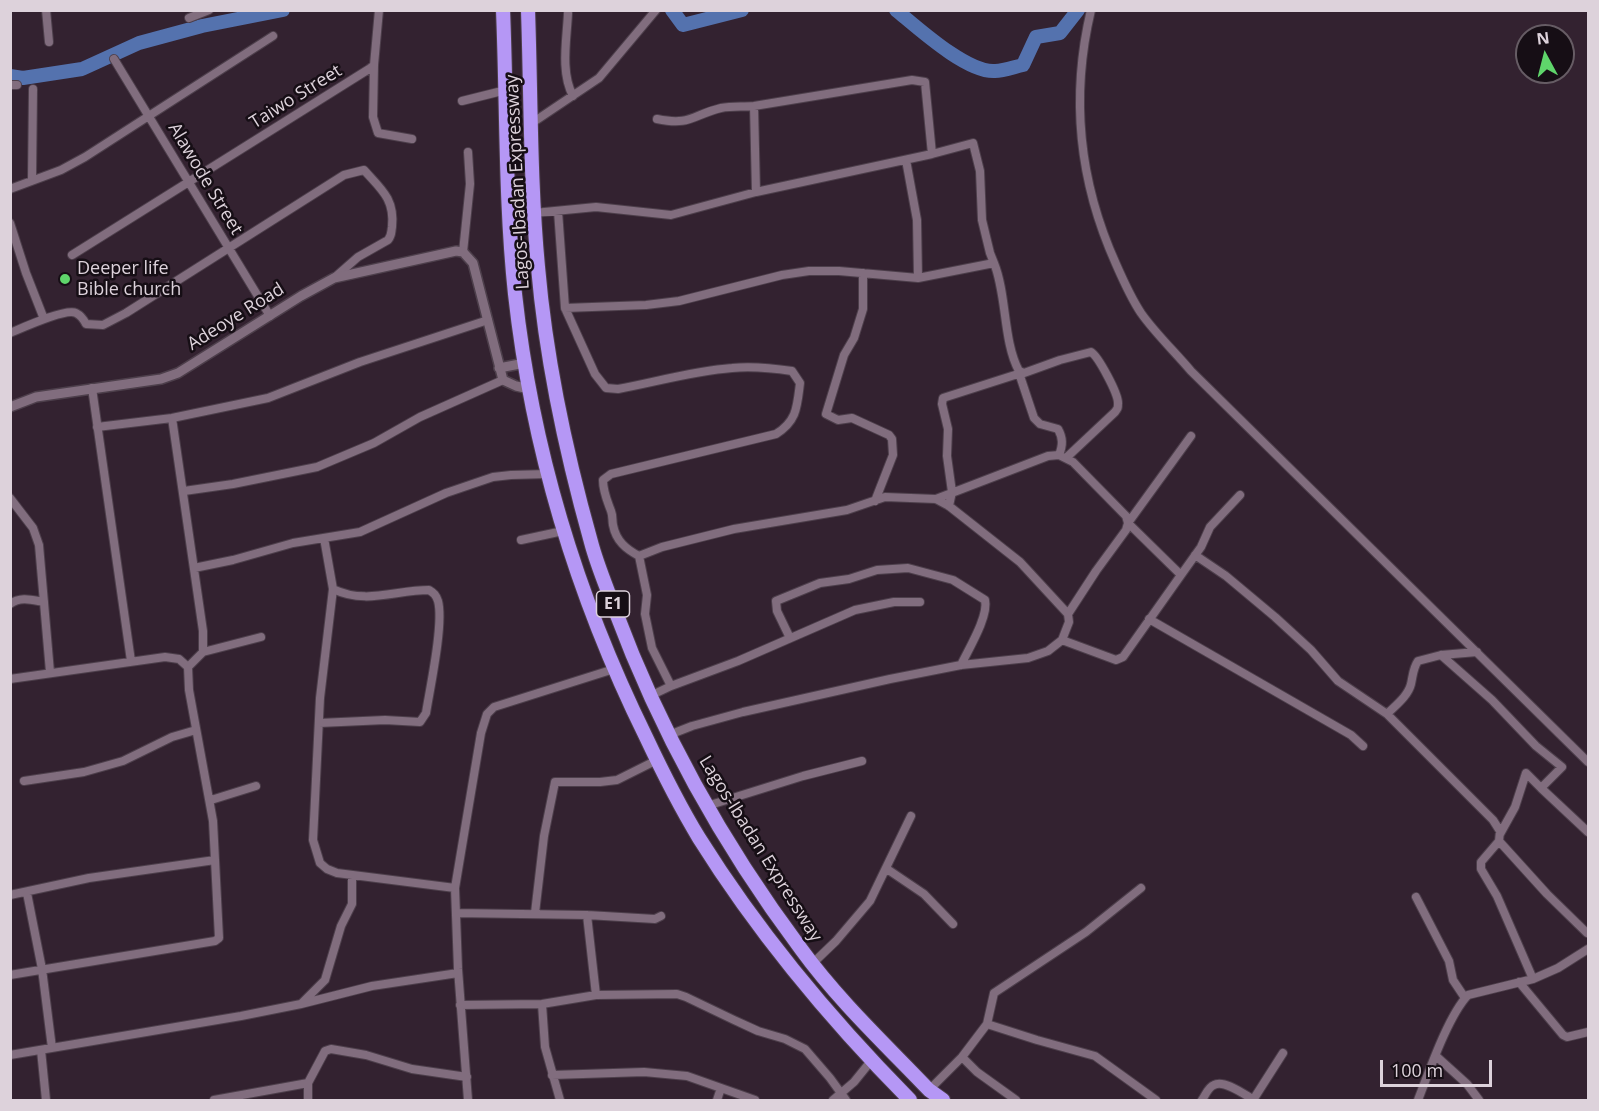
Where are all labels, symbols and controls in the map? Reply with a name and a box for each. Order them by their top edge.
north arrow [1515,24,1575,84]
text: N [1535,26,1551,50]
street label: Taiwo Street [246,60,346,134]
street label: Lagos-Ibadan Expressway [502,74,534,290]
street label: Alawode Street [163,119,247,239]
place label: Deeper life Bible church [77,258,181,300]
marker: Deeper life Bible church [58,272,72,286]
street label: Adeoye Road [184,279,288,355]
road number: E1 [596,591,630,617]
street label: Lagos-Ibadan Expressway [694,752,826,946]
scale bar [1383,1048,1496,1086]
text: 100 m [1391,1058,1443,1082]

